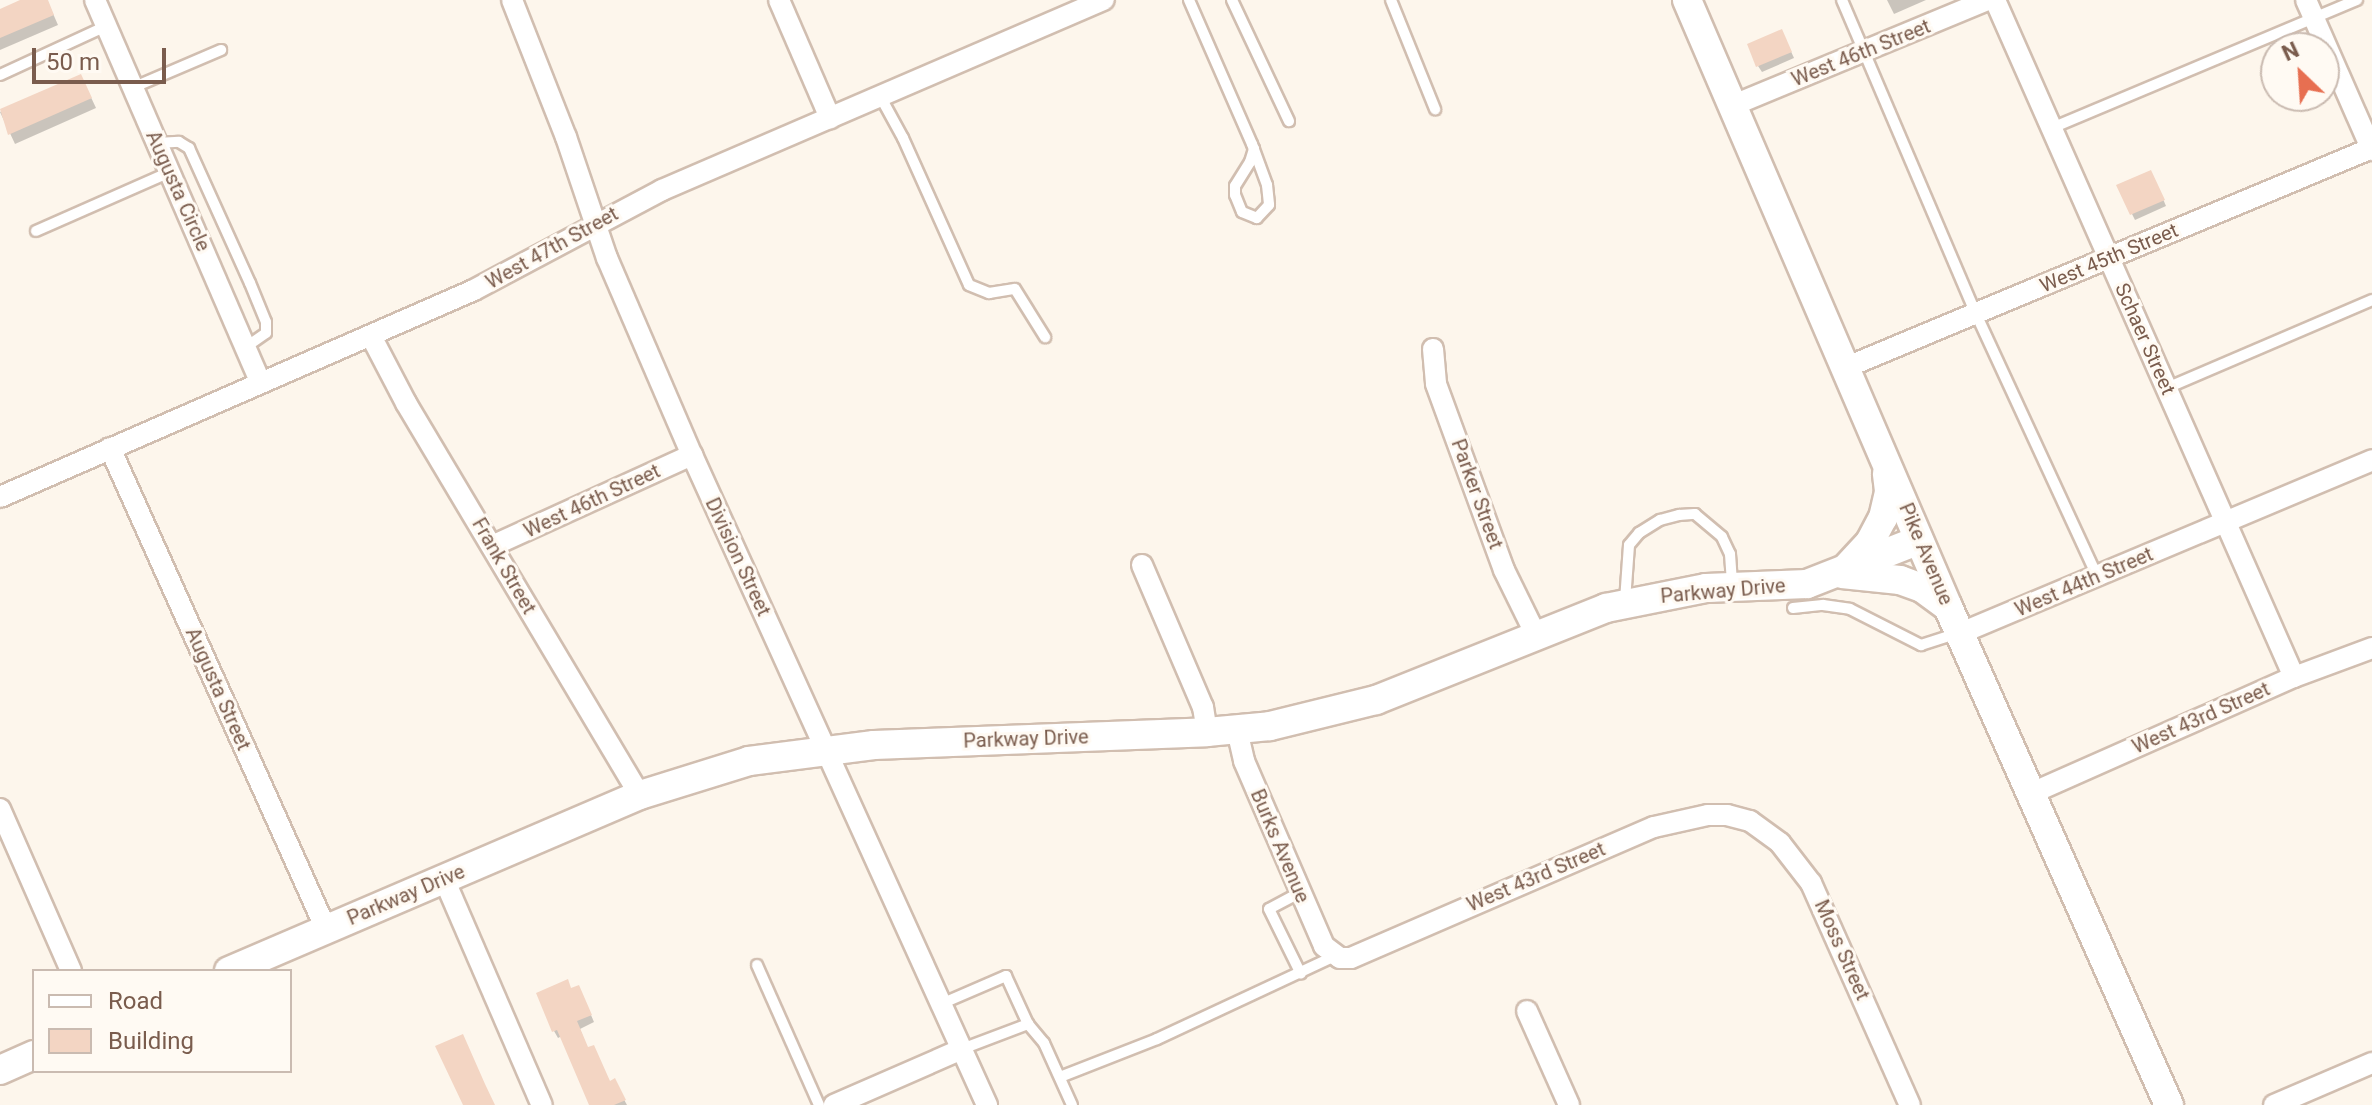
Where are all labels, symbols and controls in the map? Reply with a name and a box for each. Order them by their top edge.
street label: West 46th Street [1788,14,1934,92]
scale bar [36,32,170,82]
north arrow [2260,32,2340,112]
text: N [2278,37,2303,66]
text: 50 m [46,48,100,76]
street label: Augusta Circle [141,127,215,255]
street label: West 47th Street [482,202,622,294]
street label: West 45th Street [2036,218,2182,298]
street label: Schaer Street [2110,280,2180,398]
street label: Parker Street [1446,436,1508,552]
street label: West 46th Street [520,459,664,543]
street label: Division Street [700,494,776,620]
street label: Pike Avenue [1894,499,1958,609]
street label: Frank Street [467,514,541,618]
street label: West 44th Street [2011,542,2157,622]
street label: Parkway Drive [1659,574,1787,608]
street label: Augusta Street [180,624,256,754]
street label: West 43rd Street [2129,677,2273,759]
street label: Parkway Drive [963,725,1089,753]
street label: Burks Avenue [1245,786,1315,906]
street label: West 43rd Street [1463,837,1609,917]
street label: Parkway Drive [344,859,468,931]
street label: Moss Street [1809,896,1875,1004]
legend [32,969,292,1073]
text: Road [108,987,163,1015]
text: Building [108,1027,194,1055]

